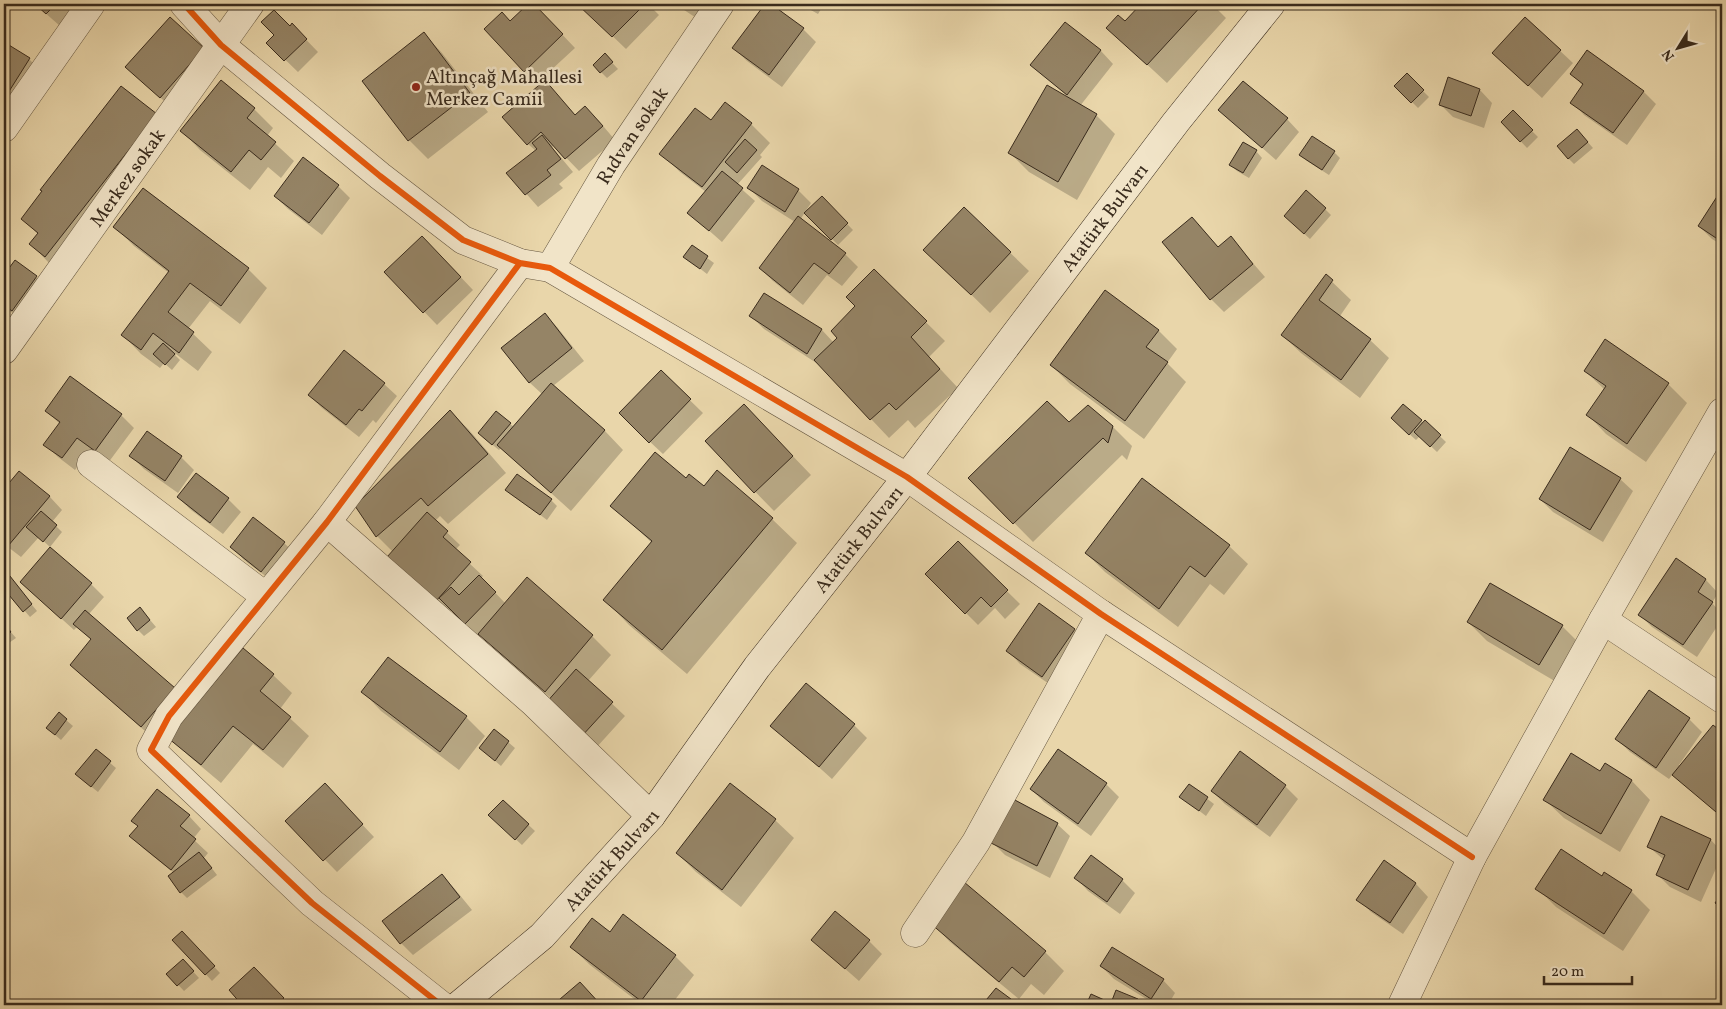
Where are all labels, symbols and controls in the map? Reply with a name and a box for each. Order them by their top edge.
north arrow [1654,22,1704,72]
text: N [1658,45,1679,65]
place label: Altınçağ Mahallesi Merkez Camii [426,65,583,113]
marker: Altınçağ Mahallesi Merkez Camii [410,81,422,93]
street label: Rıdvan sokak [591,82,675,190]
street label: Merkez sokak [85,124,172,233]
street label: Atatürk Bulvarı [1056,159,1155,278]
street label: Atatürk Bulvarı [809,481,910,599]
street label: Atatürk Bulvarı [559,805,667,918]
scale bar [1544,954,1631,986]
text: 20 m [1551,962,1584,983]

